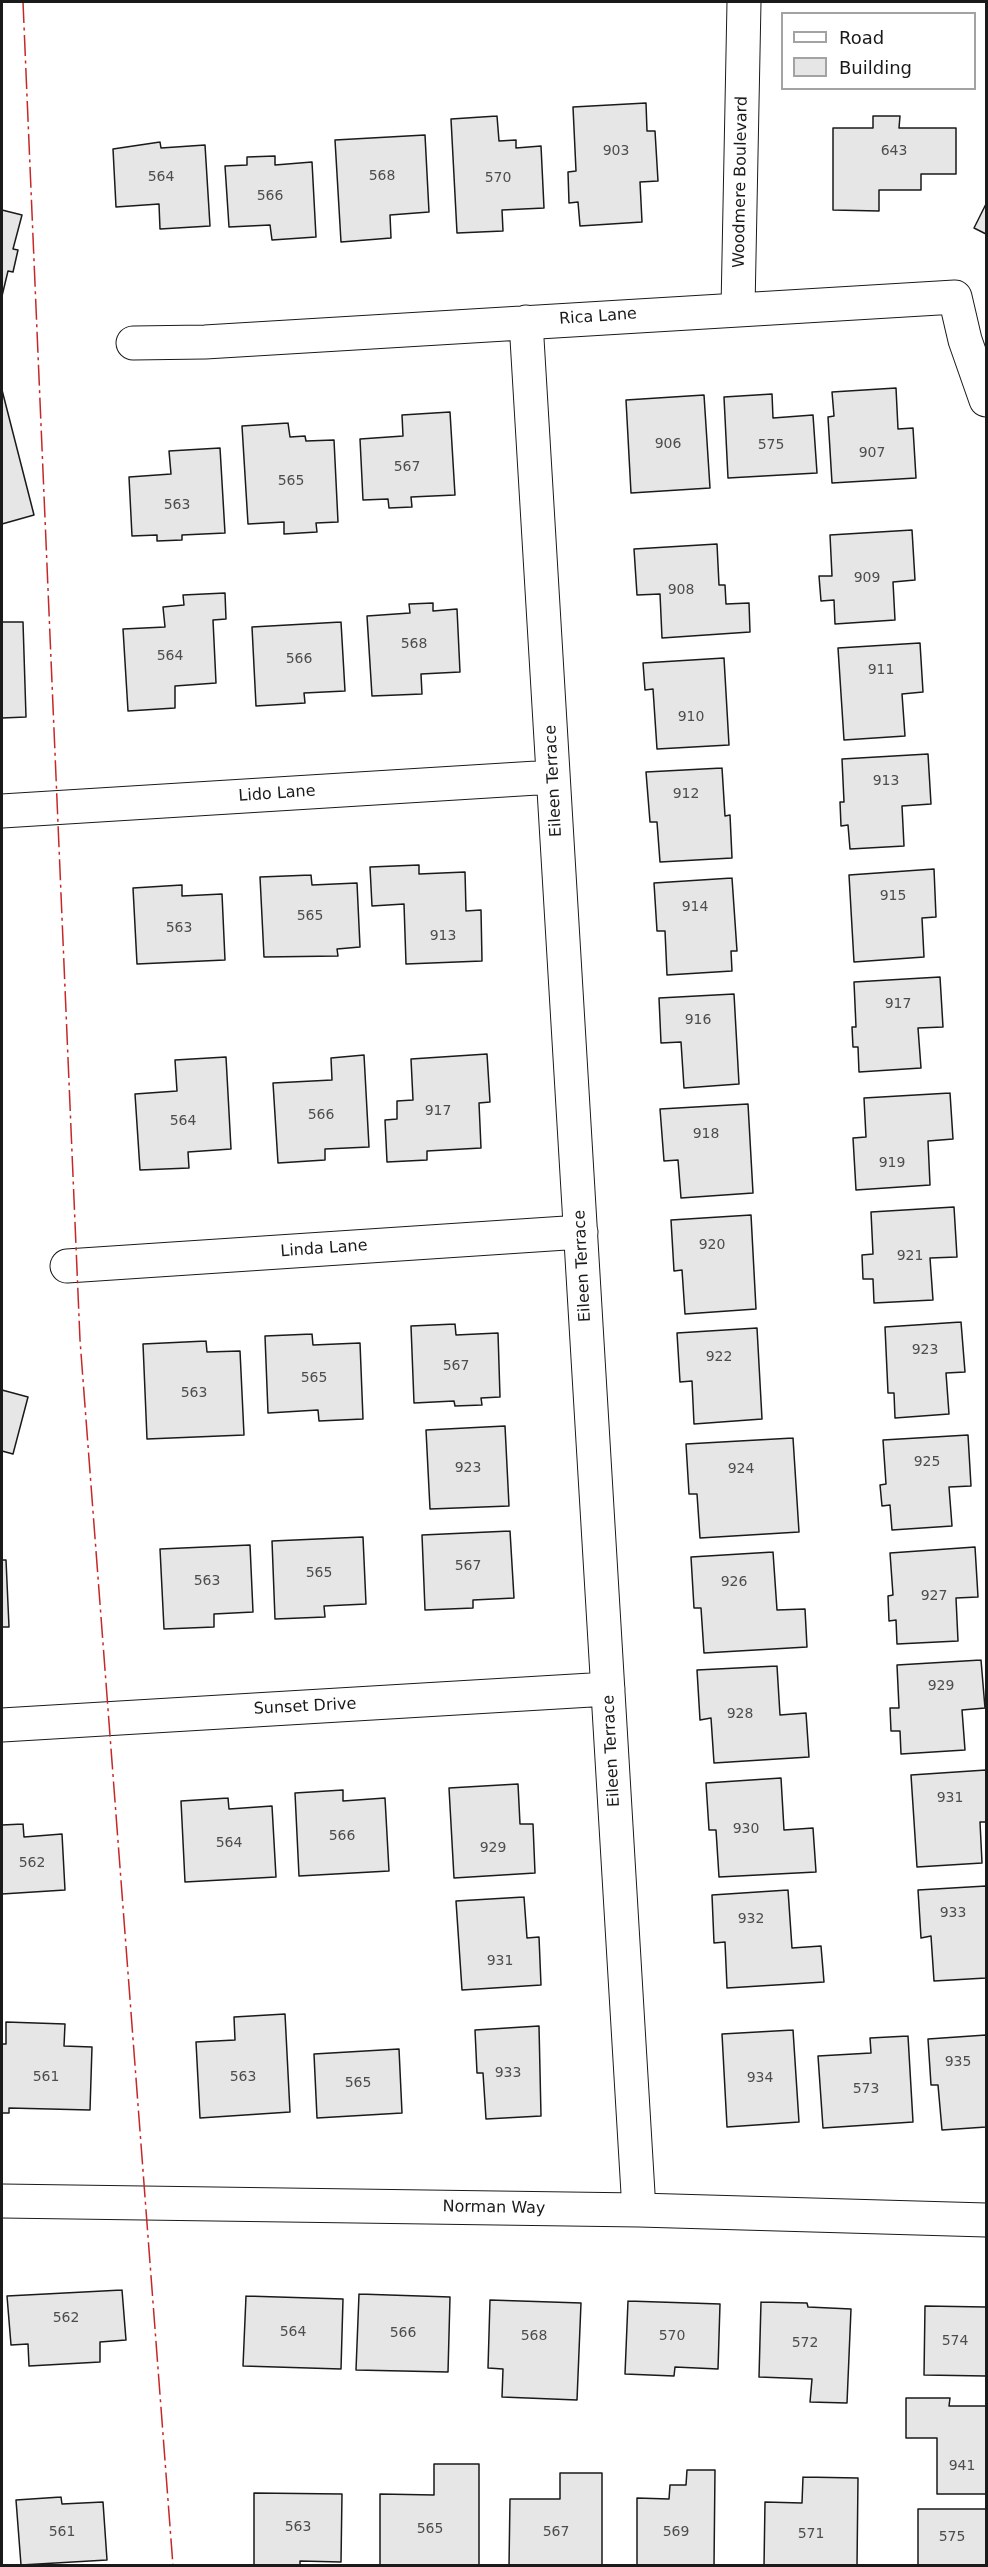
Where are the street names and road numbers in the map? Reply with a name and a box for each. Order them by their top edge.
street label: Woodmere Boulevard [730,96,752,268]
street label: Rica Lane [558,305,638,329]
street label: Eileen Terrace [541,725,567,837]
street label: Lido Lane [238,782,316,806]
street label: Eileen Terrace [570,1210,596,1322]
street label: Linda Lane [280,1236,368,1262]
street label: Sunset Drive [253,1695,357,1719]
street label: Eileen Terrace [599,1695,625,1807]
street label: Norman Way [442,2198,546,2218]

